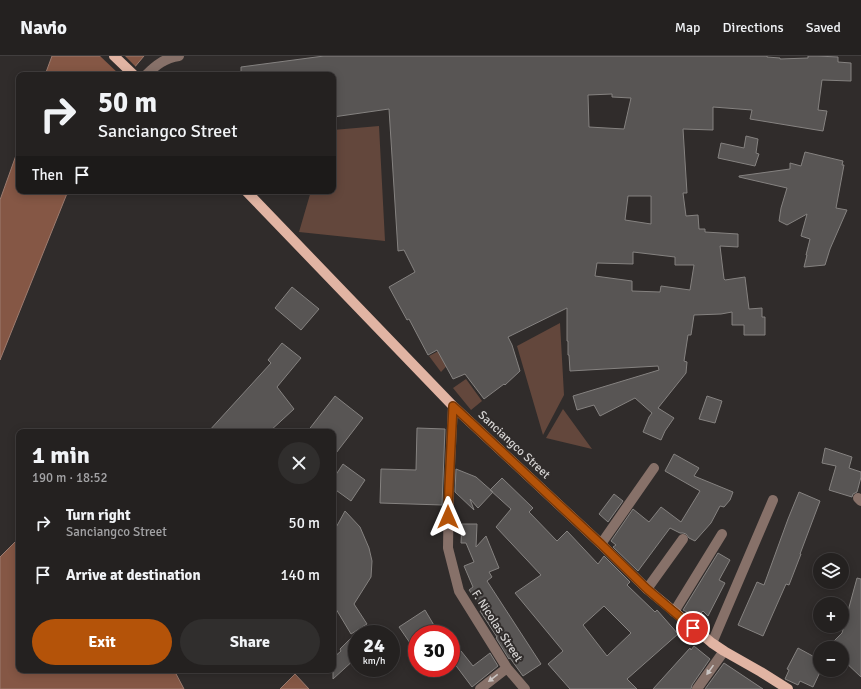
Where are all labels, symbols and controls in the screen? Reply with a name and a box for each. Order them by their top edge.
text: Navio [20,16,67,40]
text: Map [675,19,701,36]
text: Directions [723,19,784,36]
text: Saved [806,19,841,36]
text: 50 m [98,86,157,120]
icon: right [32,88,84,140]
text: Sanciangco Street [98,120,238,142]
icon: arrive [71,164,93,186]
text: Then [32,166,63,184]
street label: Sanciangco Street [475,408,553,482]
text: 1 min [32,440,90,470]
button: close [278,442,320,484]
text: 190 m · 18:52 [32,470,108,486]
position arrow [427,496,469,538]
text: Turn right [66,506,131,524]
icon: right [32,512,54,534]
text: 50 m [289,514,320,532]
text: Sanciangco Street [66,524,167,540]
map controls [813,553,849,677]
button: layers [813,553,849,589]
icon: arrive [32,564,54,586]
text: Arrive at destination [66,566,201,584]
text: 140 m [280,566,320,584]
street label: F. Nicolas Street [468,587,526,665]
button: + [813,597,849,633]
pin [676,611,710,645]
icon: arrive [682,617,704,639]
button: Exit [32,619,172,665]
button: Share [180,619,320,665]
speed limit sign: 30 [408,625,460,677]
text: 24 [363,633,385,658]
button: − [813,641,849,677]
text: km/h [363,655,385,667]
one-way arrow [706,665,714,675]
one-way arrow [488,674,499,683]

